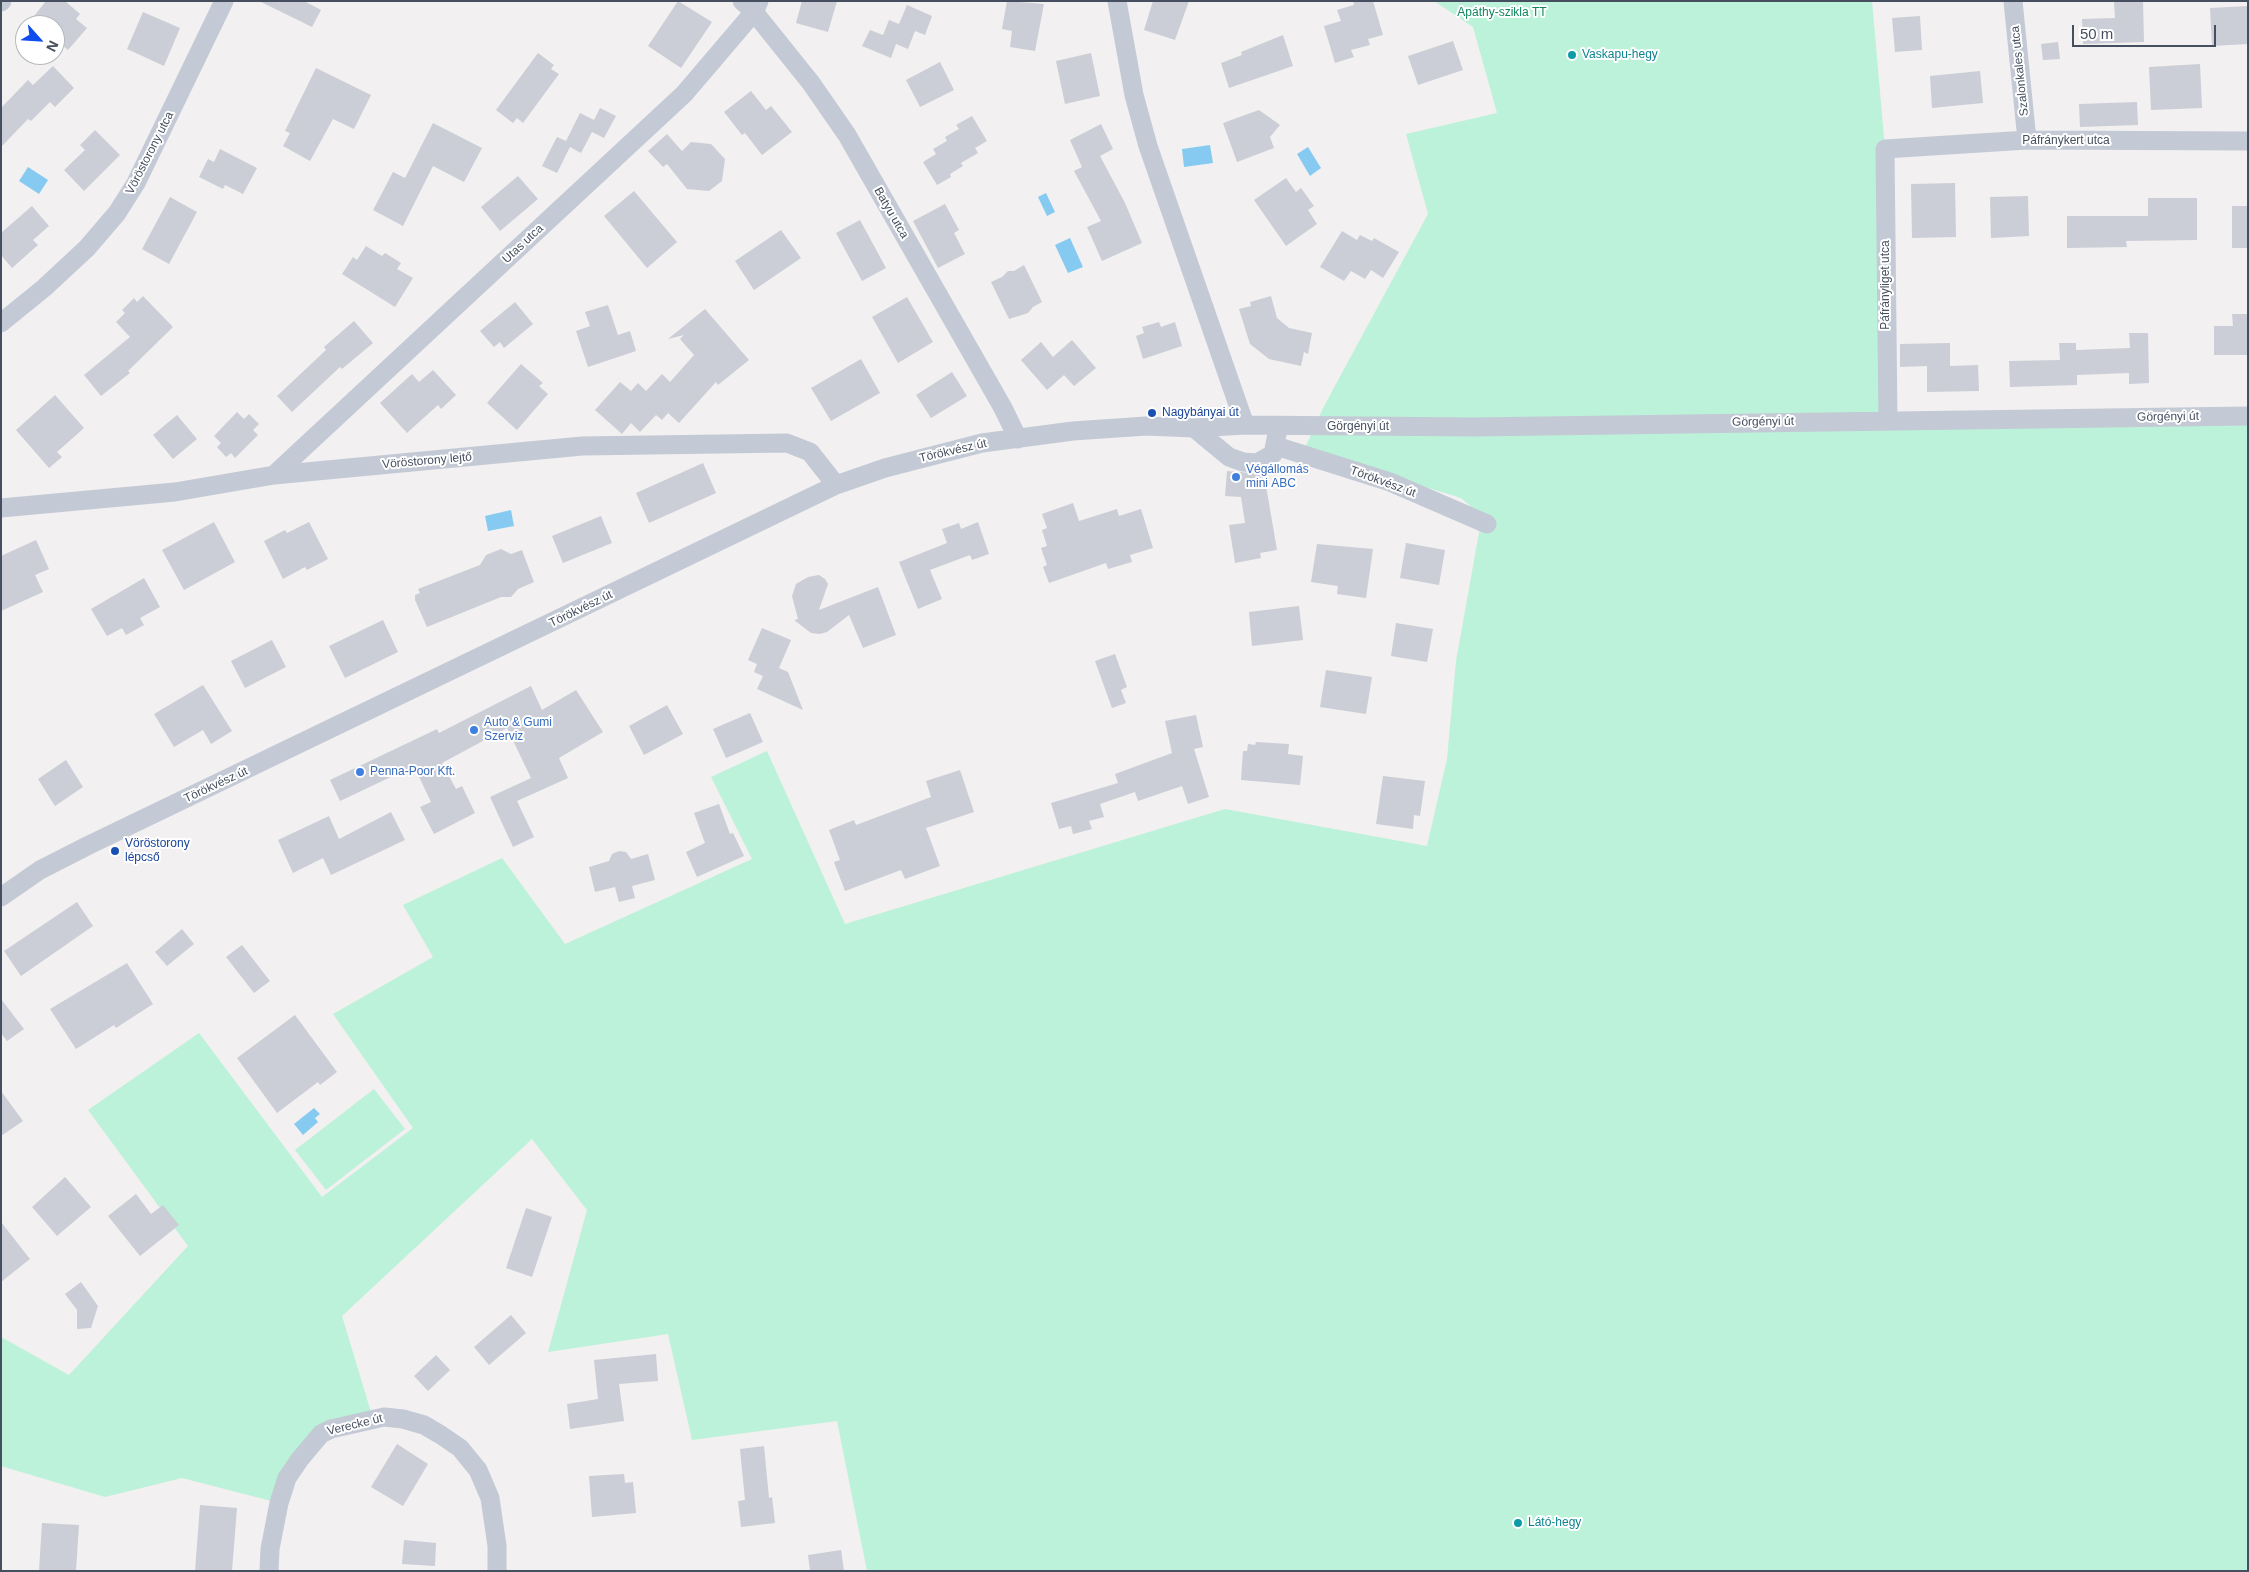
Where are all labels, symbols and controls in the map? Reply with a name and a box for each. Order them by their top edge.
park label: Apáthy-szikla TT [1457,6,1547,20]
north arrow [15,15,65,65]
scale bar [2074,15,2218,47]
street label: Szalonkales utca [2008,25,2032,117]
text: 50 m [2080,25,2113,42]
text: N [43,38,62,54]
place label: Vaskapu-hegy [1582,48,1658,62]
marker: Vaskapu-hegy [1566,49,1578,61]
street label: Vöröstorony utca [123,109,177,197]
street label: Páfránykert utca [2022,134,2110,148]
street label: Batyu utca [871,185,911,241]
street label: Utas utca [500,221,546,267]
street label: Páfrányliget utca [1879,240,1893,330]
place label: Nagybányai út [1162,406,1239,420]
marker: Nagybányai út [1146,407,1158,419]
street label: Görgényi út [2137,409,2199,425]
street label: Görgényi út [1732,414,1794,430]
street label: Görgényi út [1327,420,1389,434]
street label: Törökvész út [918,436,988,466]
street label: Vöröstorony lejtő [382,450,472,472]
place label: Végállomás mini ABC [1246,463,1309,491]
street label: Törökvész út [1348,463,1418,501]
marker: Végállomás mini ABC [1230,471,1242,483]
street label: Törökvész út [547,587,615,631]
place label: Auto & Gumi Szerviz [484,716,552,744]
marker: Auto & Gumi Szerviz [468,724,480,736]
street label: Törökvész út [182,764,250,806]
place label: Penna-Poor Kft. [370,765,455,779]
marker: Penna-Poor Kft. [354,766,366,778]
place label: Vöröstorony lépcső [125,837,190,865]
marker: Vöröstorony lépcső [109,845,121,857]
street label: Verecke út [326,1411,384,1439]
place label: Látó-hegy [1528,1516,1581,1530]
marker: Látó-hegy [1512,1517,1524,1529]

